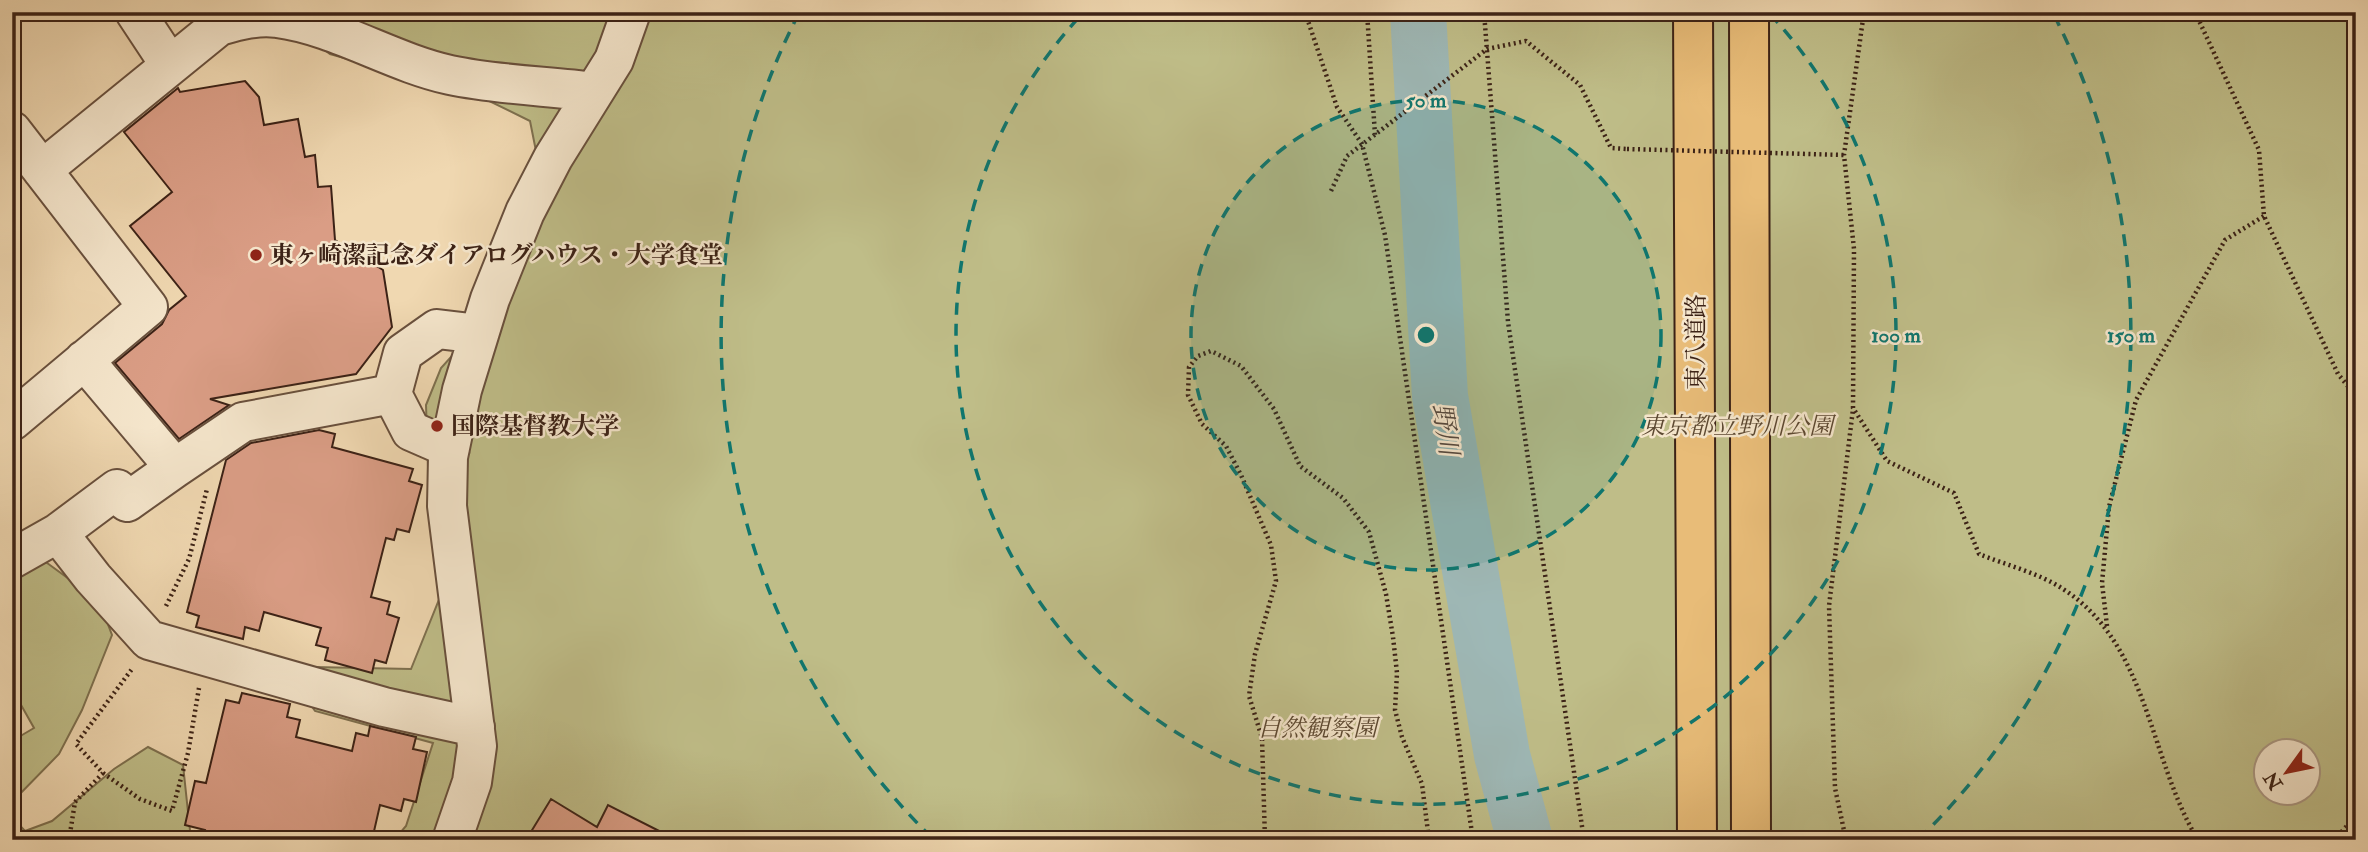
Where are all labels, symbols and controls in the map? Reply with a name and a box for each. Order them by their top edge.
text: 50 m [1406,87,1447,114]
place label: 東ヶ崎潔記念ダイアログハウス・大学食堂 [270,240,723,271]
marker: 東ヶ崎潔記念ダイアログハウス・大学食堂 [248,247,264,263]
street label: 東八道路 [1681,294,1712,390]
text: 100 m [1871,322,1922,349]
text: 150 m [2107,322,2156,349]
centre of rings [1414,323,1438,347]
water label: 野川 [1425,401,1465,460]
place label: 国際基督教大学 [451,411,619,442]
park label: 東京都立野川公園 [1641,411,1837,442]
marker: 国際基督教大学 [429,418,445,434]
park label: 自然観察園 [1257,713,1381,744]
north arrow [2252,736,2322,806]
text: N [2258,766,2289,795]

